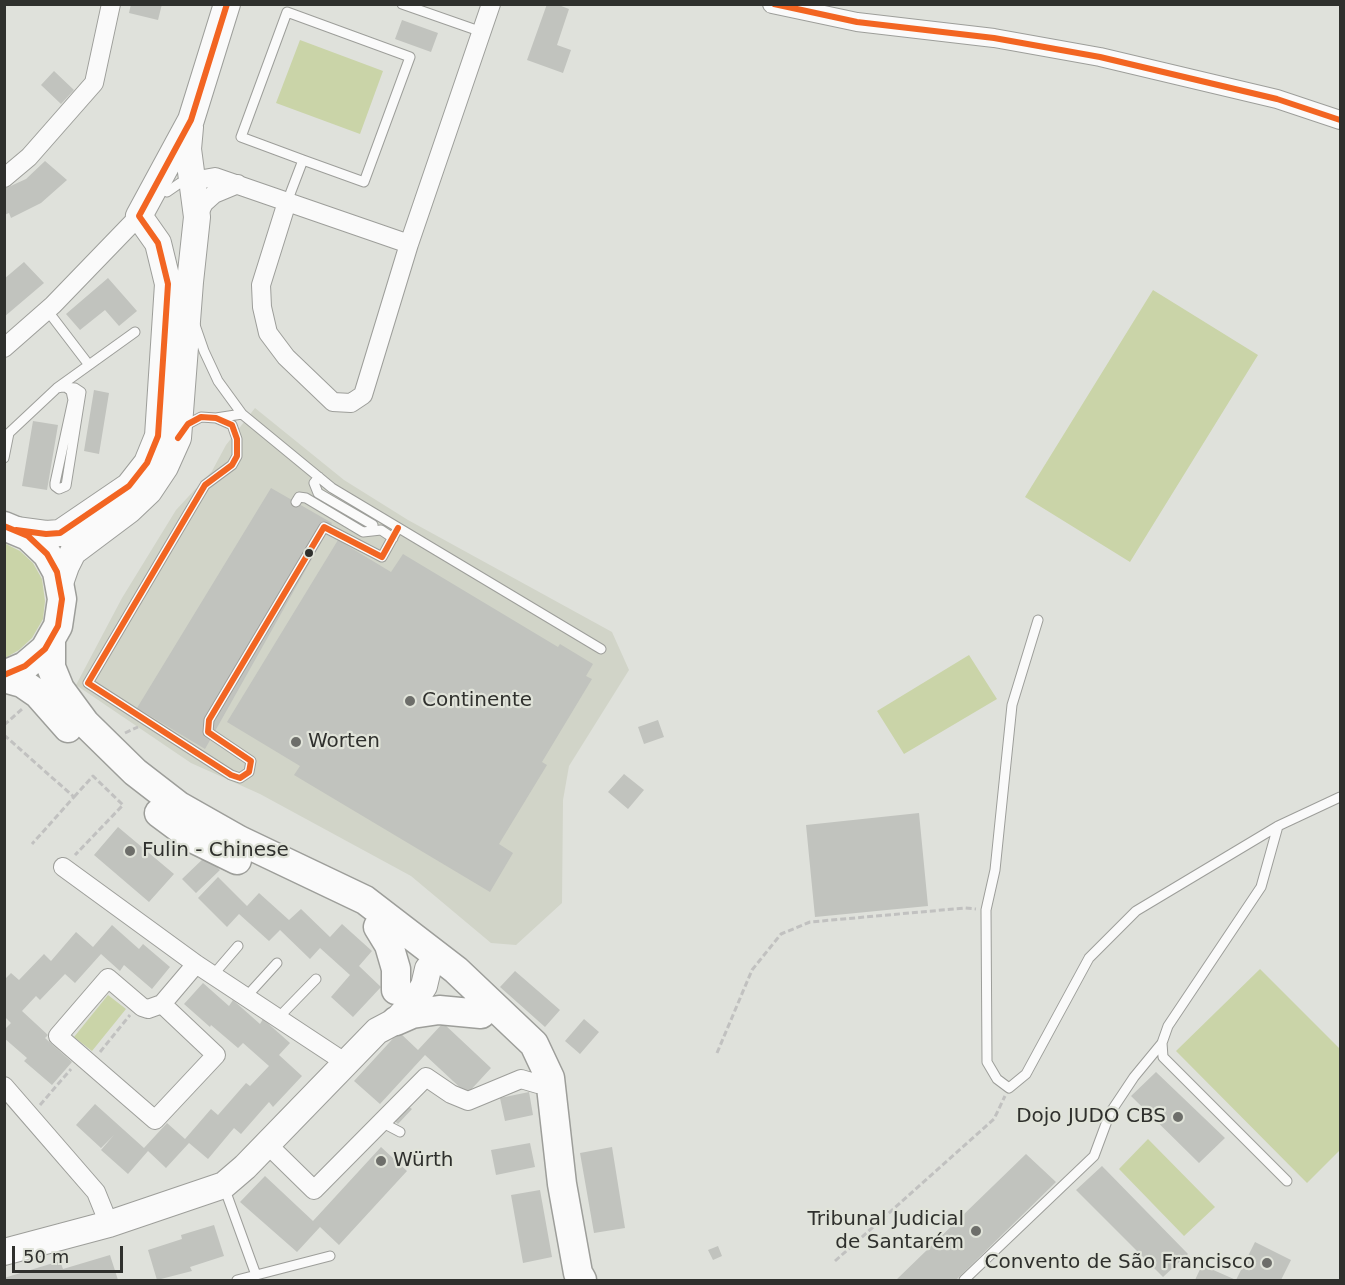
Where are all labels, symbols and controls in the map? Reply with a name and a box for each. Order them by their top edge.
unlabelled marker [303,547,315,559]
place label: Continente [422,689,532,713]
marker: Continente [403,694,417,708]
place label: Worten [308,730,380,754]
marker: Worten [289,735,303,749]
place label: Fulin - Chinese [142,839,289,863]
marker: Fulin - Chinese [123,844,137,858]
place label: Dojo JUDO CBS [1016,1105,1166,1129]
marker: Dojo JUDO CBS [1171,1110,1185,1124]
place label: Würth [393,1149,453,1173]
marker: Würth [374,1154,388,1168]
place label: Tribunal Judicial de Santarém [808,1208,964,1255]
marker: Tribunal Judicial de Santarém [969,1224,983,1238]
scale bar [15,1234,126,1272]
text: 50 m [23,1246,69,1267]
place label: Convento de São Francisco [985,1251,1255,1275]
marker: Convento de São Francisco [1260,1256,1274,1270]

